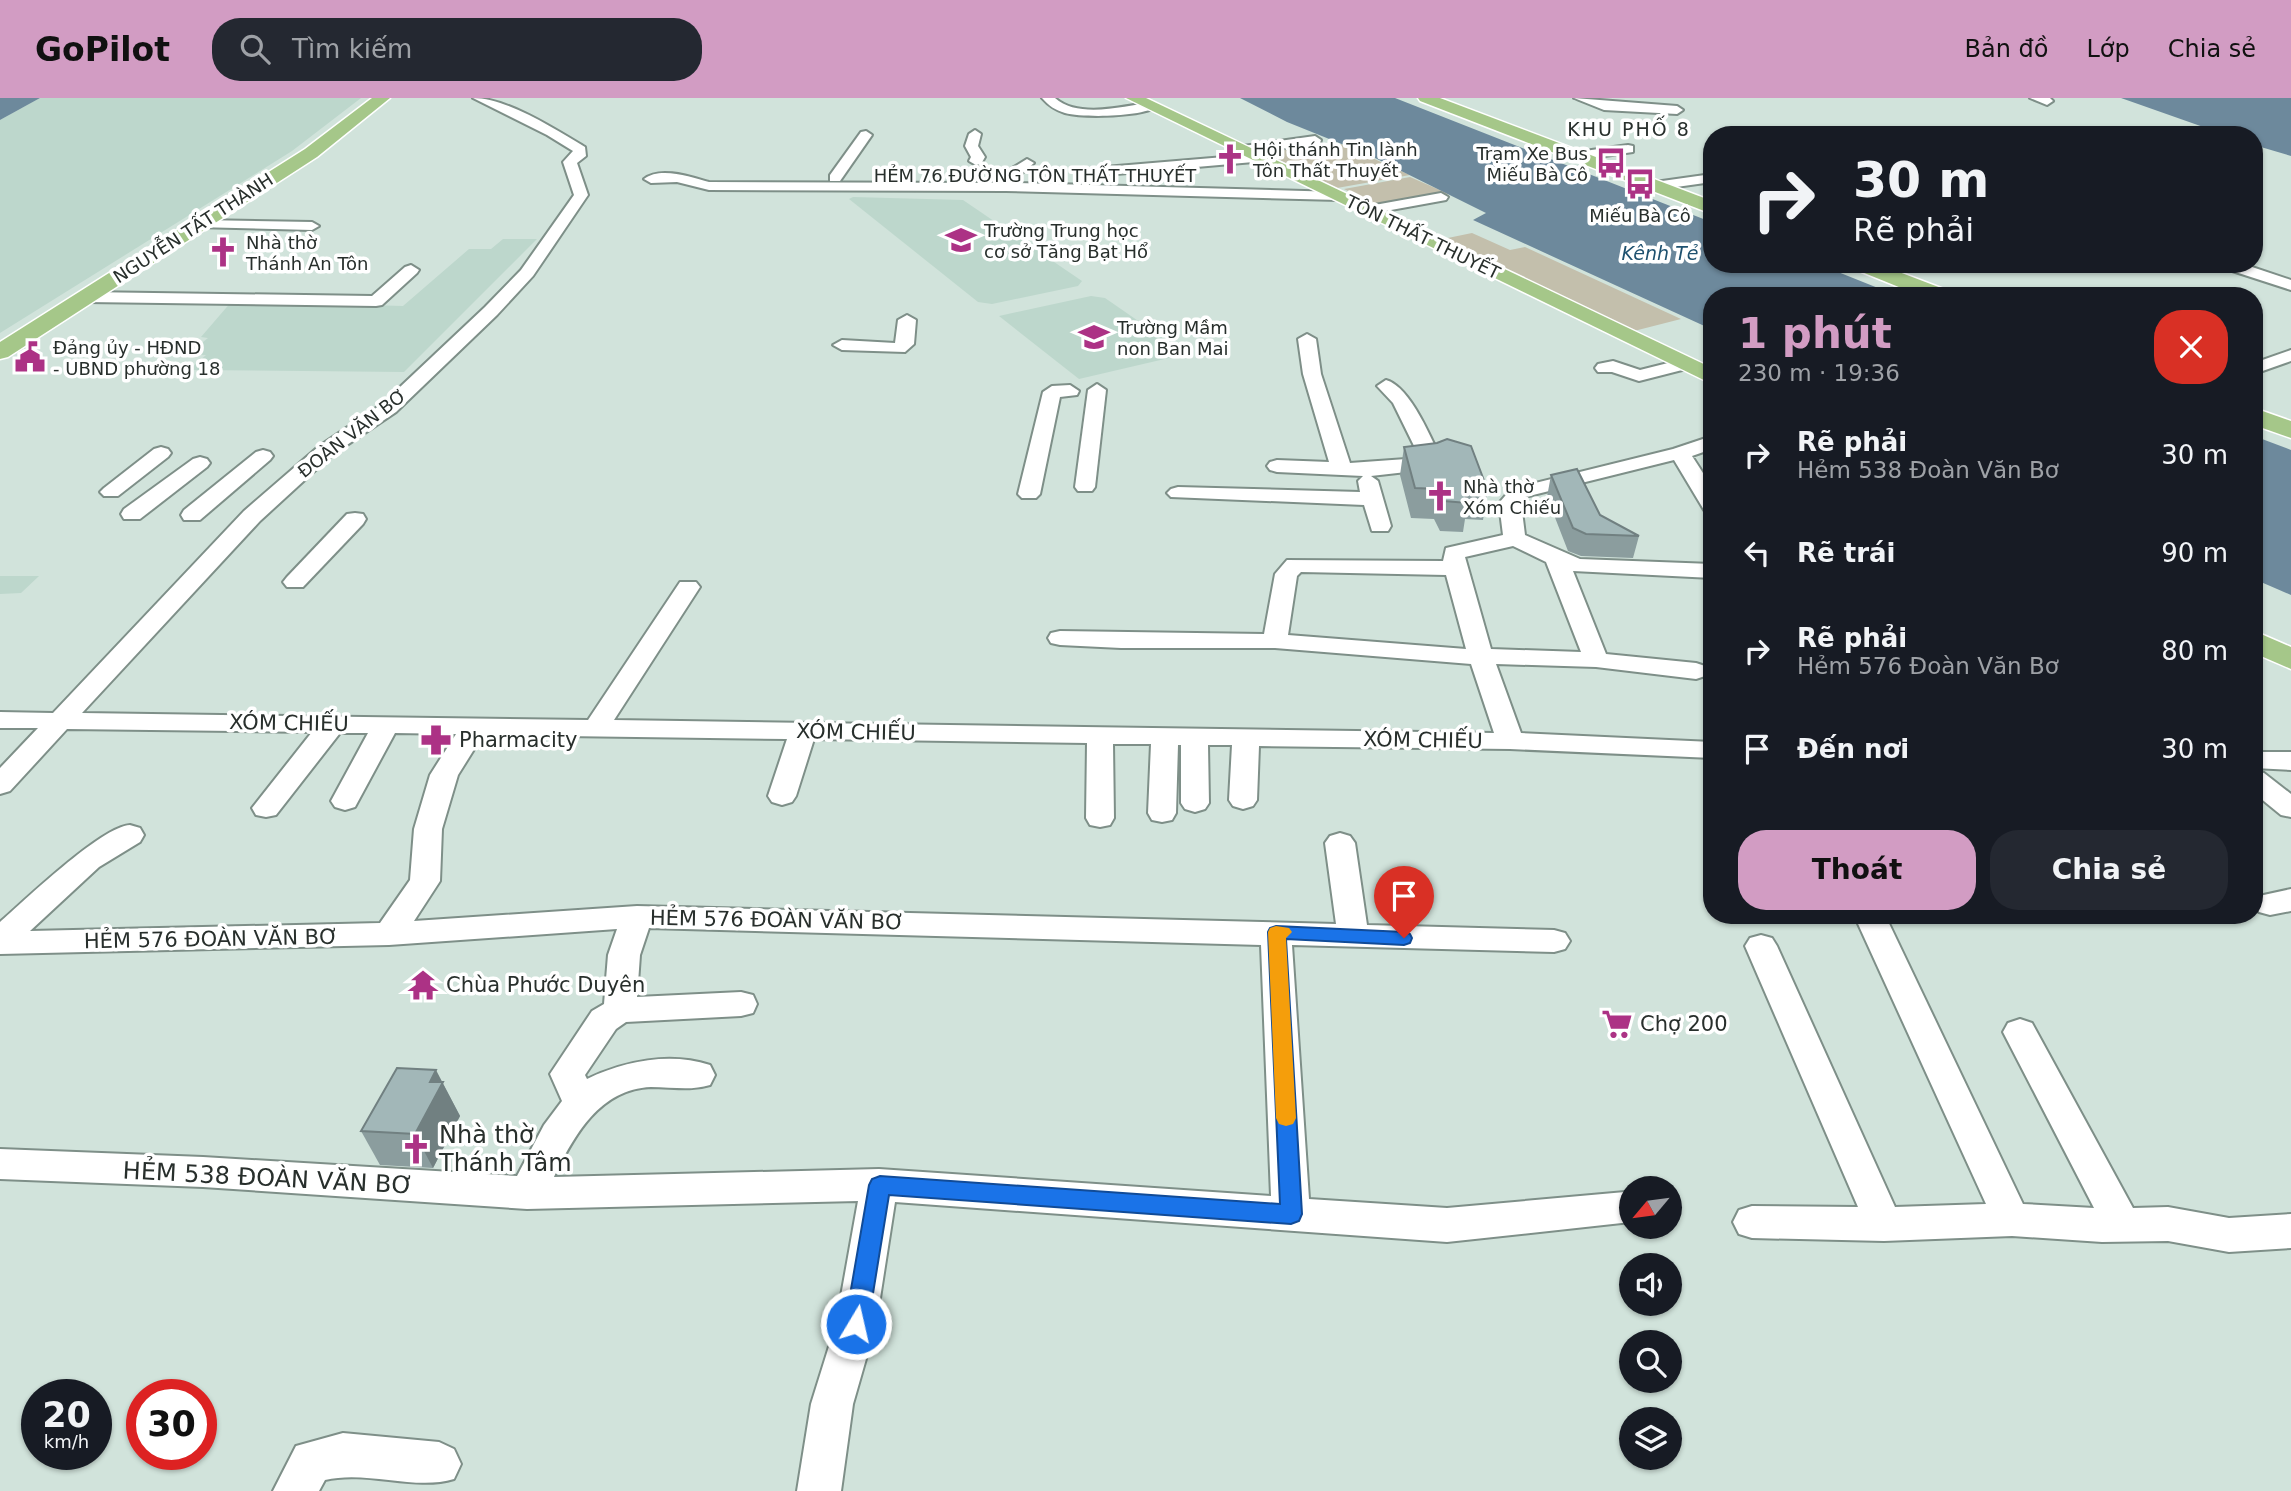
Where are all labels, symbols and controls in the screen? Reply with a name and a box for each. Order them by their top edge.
search box [212,18,702,81]
text: GoPilot [35,30,170,69]
icon: search [236,30,274,68]
text: Tìm kiếm [292,34,412,64]
text: Bản đồ [1965,35,2048,63]
text: Lớp [2086,35,2130,63]
text: Chia sẻ [2168,35,2256,63]
district label: KHU PHỐ 8 [1567,115,1691,140]
place label: Hội thánh Tin lành Tôn Thất Thuyết [1252,139,1418,181]
church icon: Hội thánh Tin lành Tôn Thất Thuyết [1213,142,1247,176]
place label: Trạm Xe Bus Miếu Bà Cô [1476,143,1588,185]
bus stop icon: Trạm Xe Bus Miếu Bà Cô [1594,146,1628,180]
text: 30 m [1853,152,1989,209]
icon: right [1738,154,1829,245]
street label: HẺM 76 ĐƯỜNG TÔN THẤT THUYẾT [874,163,1197,186]
street label: NGUYỄN TẤT THÀNH [108,167,277,287]
bus stop icon: Miếu Bà Cô [1623,167,1657,201]
street label: TÔN THẤT THUYẾT [1342,188,1505,284]
place label: Miếu Bà Cô [1589,205,1691,226]
text: Rẽ phải [1853,211,1974,249]
place label: Trường Trung học cơ sở Tăng Bạt Hổ [983,220,1148,262]
school or university icon: Trường Trung học cơ sở Tăng Bạt Hổ [944,223,978,257]
place label: Nhà thờ Thánh An Tôn [245,232,368,274]
church icon: Nhà thờ Thánh An Tôn [206,235,240,269]
water label: Kênh Tẻ [1622,242,1699,264]
text: 1 phút [1738,309,1892,358]
button: close [2154,310,2228,384]
place label: Trường Mầm non Ban Mai [1116,317,1229,359]
school or university icon: Trường Mầm non Ban Mai [1077,320,1111,354]
place label: Đảng ủy - HĐND - UBND phường 18 [53,337,221,379]
public building icon: Đảng ủy - HĐND - UBND phường 18 [13,340,47,374]
text: 230 m · 19:36 [1738,360,1900,386]
street label: ĐOÀN VĂN BƠ [294,384,410,482]
text: Rẽ phải [1797,427,1907,457]
icon: right [1738,436,1776,474]
text: 30 m [2161,440,2228,470]
text: Hẻm 538 Đoàn Văn Bơ [1797,457,2059,483]
place label: Nhà thờ Xóm Chiếu [1463,476,1561,518]
church icon: Nhà thờ Xóm Chiếu [1423,479,1457,513]
icon: left [1738,534,1776,572]
text: Rẽ trái [1797,538,1895,568]
text: 90 m [2161,538,2228,568]
text: Rẽ phải [1797,623,1907,653]
icon: right [1738,632,1776,670]
text: 80 m [2161,636,2228,666]
text: Hẻm 576 Đoàn Văn Bơ [1797,653,2059,679]
street label: XÓM CHIẾU [229,707,349,736]
street label: XÓM CHIẾU [796,716,916,745]
pharmacy icon: Pharmacity [419,723,453,757]
street label: XÓM CHIẾU [1363,724,1483,753]
place label: Pharmacity [459,728,577,752]
icon: arrive [1738,730,1776,768]
text: Đến nơi [1797,734,1909,764]
text: 30 m [2161,734,2228,764]
button: Thoát [1738,830,1976,910]
button: Chia sẻ [1990,830,2228,910]
pin [1374,866,1434,938]
icon: arrive [1385,877,1423,915]
street label: HẺM 576 ĐOÀN VĂN BƠ [650,904,904,934]
street label: HẺM 576 ĐOÀN VĂN BƠ [84,923,338,953]
temple icon: Chùa Phước Duyên [406,968,440,1002]
place label: Chùa Phước Duyên [446,973,645,997]
supermarket icon: Chợ 200 [1600,1007,1634,1041]
place label: Chợ 200 [1640,1012,1728,1036]
place label: Nhà thờ Thánh Tâm [438,1121,572,1177]
church icon: Nhà thờ Thánh Tâm [399,1132,433,1166]
street label: HẺM 538 ĐOÀN VĂN BƠ [122,1153,414,1200]
north arrow [1619,1176,1682,1239]
map controls [1619,1176,1682,1470]
button: sound [1619,1253,1682,1316]
position arrow [819,1287,893,1361]
button: search [1619,1330,1682,1393]
speed limit sign: 30 [126,1379,217,1470]
text: 20 [42,1395,91,1435]
button: layers [1619,1407,1682,1470]
text: km/h [44,1431,89,1452]

